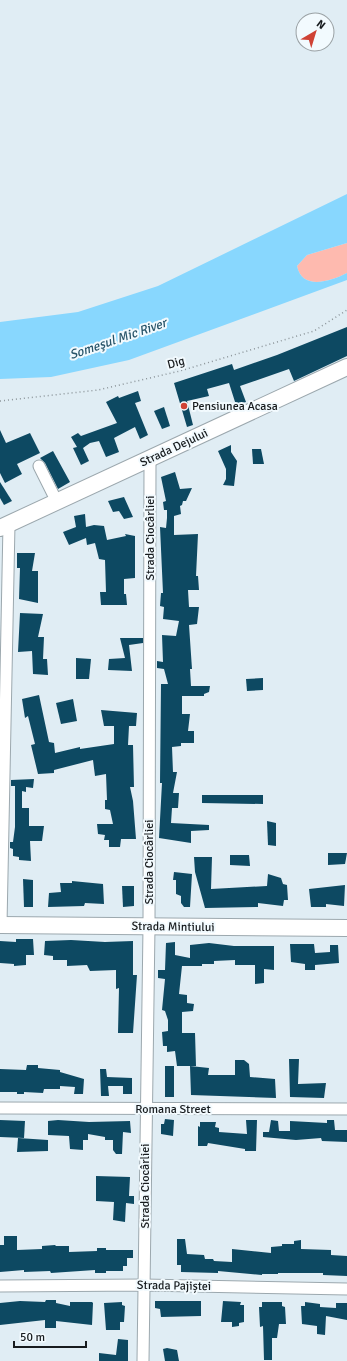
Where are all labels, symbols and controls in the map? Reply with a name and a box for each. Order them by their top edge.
north arrow [295,12,335,52]
text: N [314,17,328,32]
water label: Someşul Mic River [67,314,171,363]
street label: Dig [166,354,186,372]
place label: Pensiunea Acasa [192,399,278,414]
marker: Pensiunea Acasa [179,401,189,411]
street label: Strada Dejului [138,426,210,470]
street label: Strada Ciocârliei [143,495,158,581]
street label: Strada Ciocârliei [142,819,157,905]
street label: Strada Mintiului [131,919,215,935]
street label: Romana Street [135,1102,211,1117]
street label: Strada Ciocârliei [138,1143,153,1229]
street label: Strada Pajiștei [137,1278,211,1294]
scale bar [14,1323,86,1349]
text: 50 m [20,1330,45,1345]

